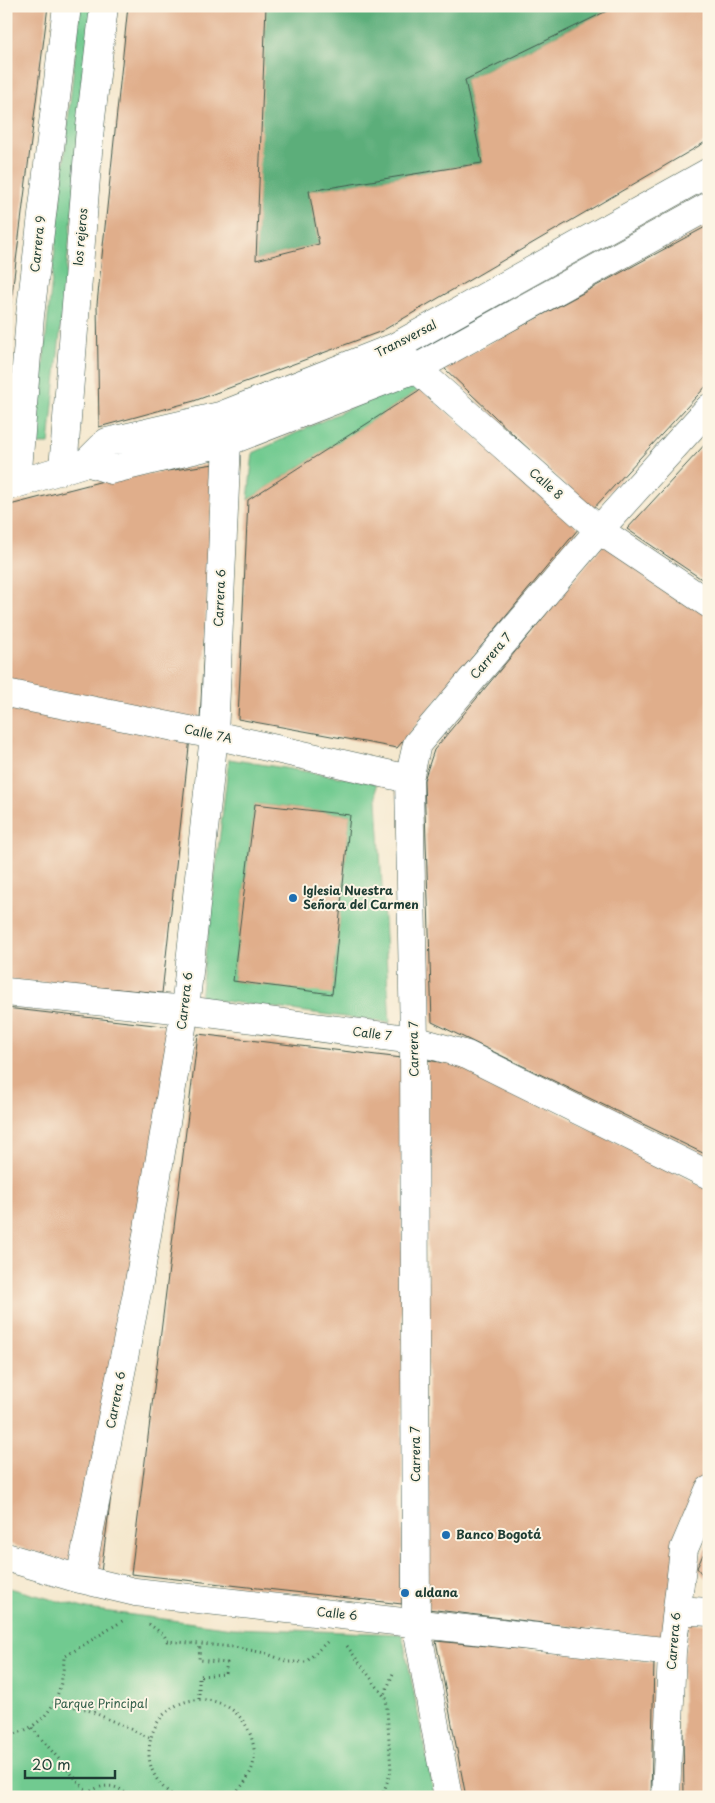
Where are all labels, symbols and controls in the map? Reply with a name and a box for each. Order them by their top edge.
street label: los rejeros [69,207,92,266]
street label: Carrera 9 [25,215,49,273]
street label: Transversal [372,315,440,361]
street label: Calle 8 [526,463,568,503]
street label: Carrera 6 [208,569,230,627]
street label: Carrera 7 [465,628,515,683]
street label: Calle 7A [183,719,234,747]
place label: Iglesia Nuestra Señora del Carmen [303,881,419,913]
marker: Iglesia Nuestra Señora del Carmen [287,892,299,904]
street label: Carrera 6 [172,971,196,1031]
street label: Carrera 7 [404,1021,422,1077]
street label: Calle 7 [351,1022,393,1044]
street label: Carrera 6 [101,1370,129,1430]
street label: Carrera 7 [406,1426,424,1482]
place label: Banco Bogotá [456,1525,541,1543]
marker: Banco Bogotá [440,1529,452,1541]
place label: aldana [415,1583,459,1601]
marker: aldana [399,1587,411,1599]
street label: Calle 6 [316,1602,358,1624]
street label: Carrera 6 [662,1611,684,1671]
park label: Parque Principal [54,1694,148,1712]
scale bar [25,1748,115,1780]
text: 20 m [32,1752,71,1775]

